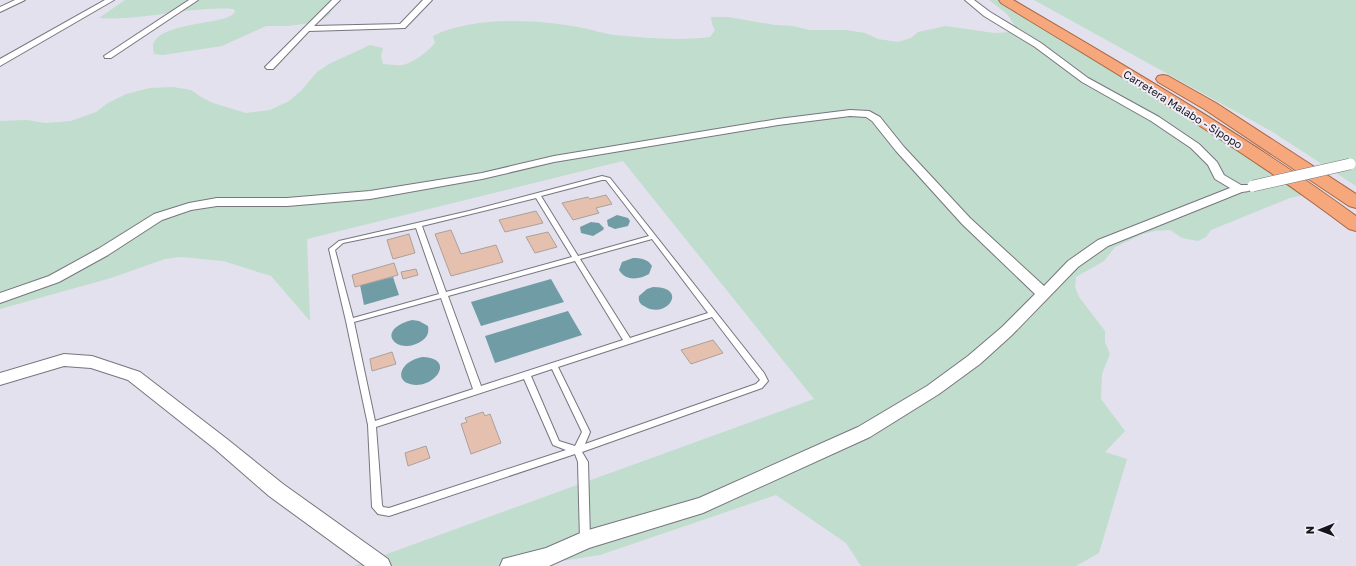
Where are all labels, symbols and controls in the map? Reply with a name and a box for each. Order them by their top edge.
street label: Carretera Malabo - Sipopo [1121,67,1245,151]
north arrow [1300,510,1340,550]
text: N [1303,526,1316,534]

